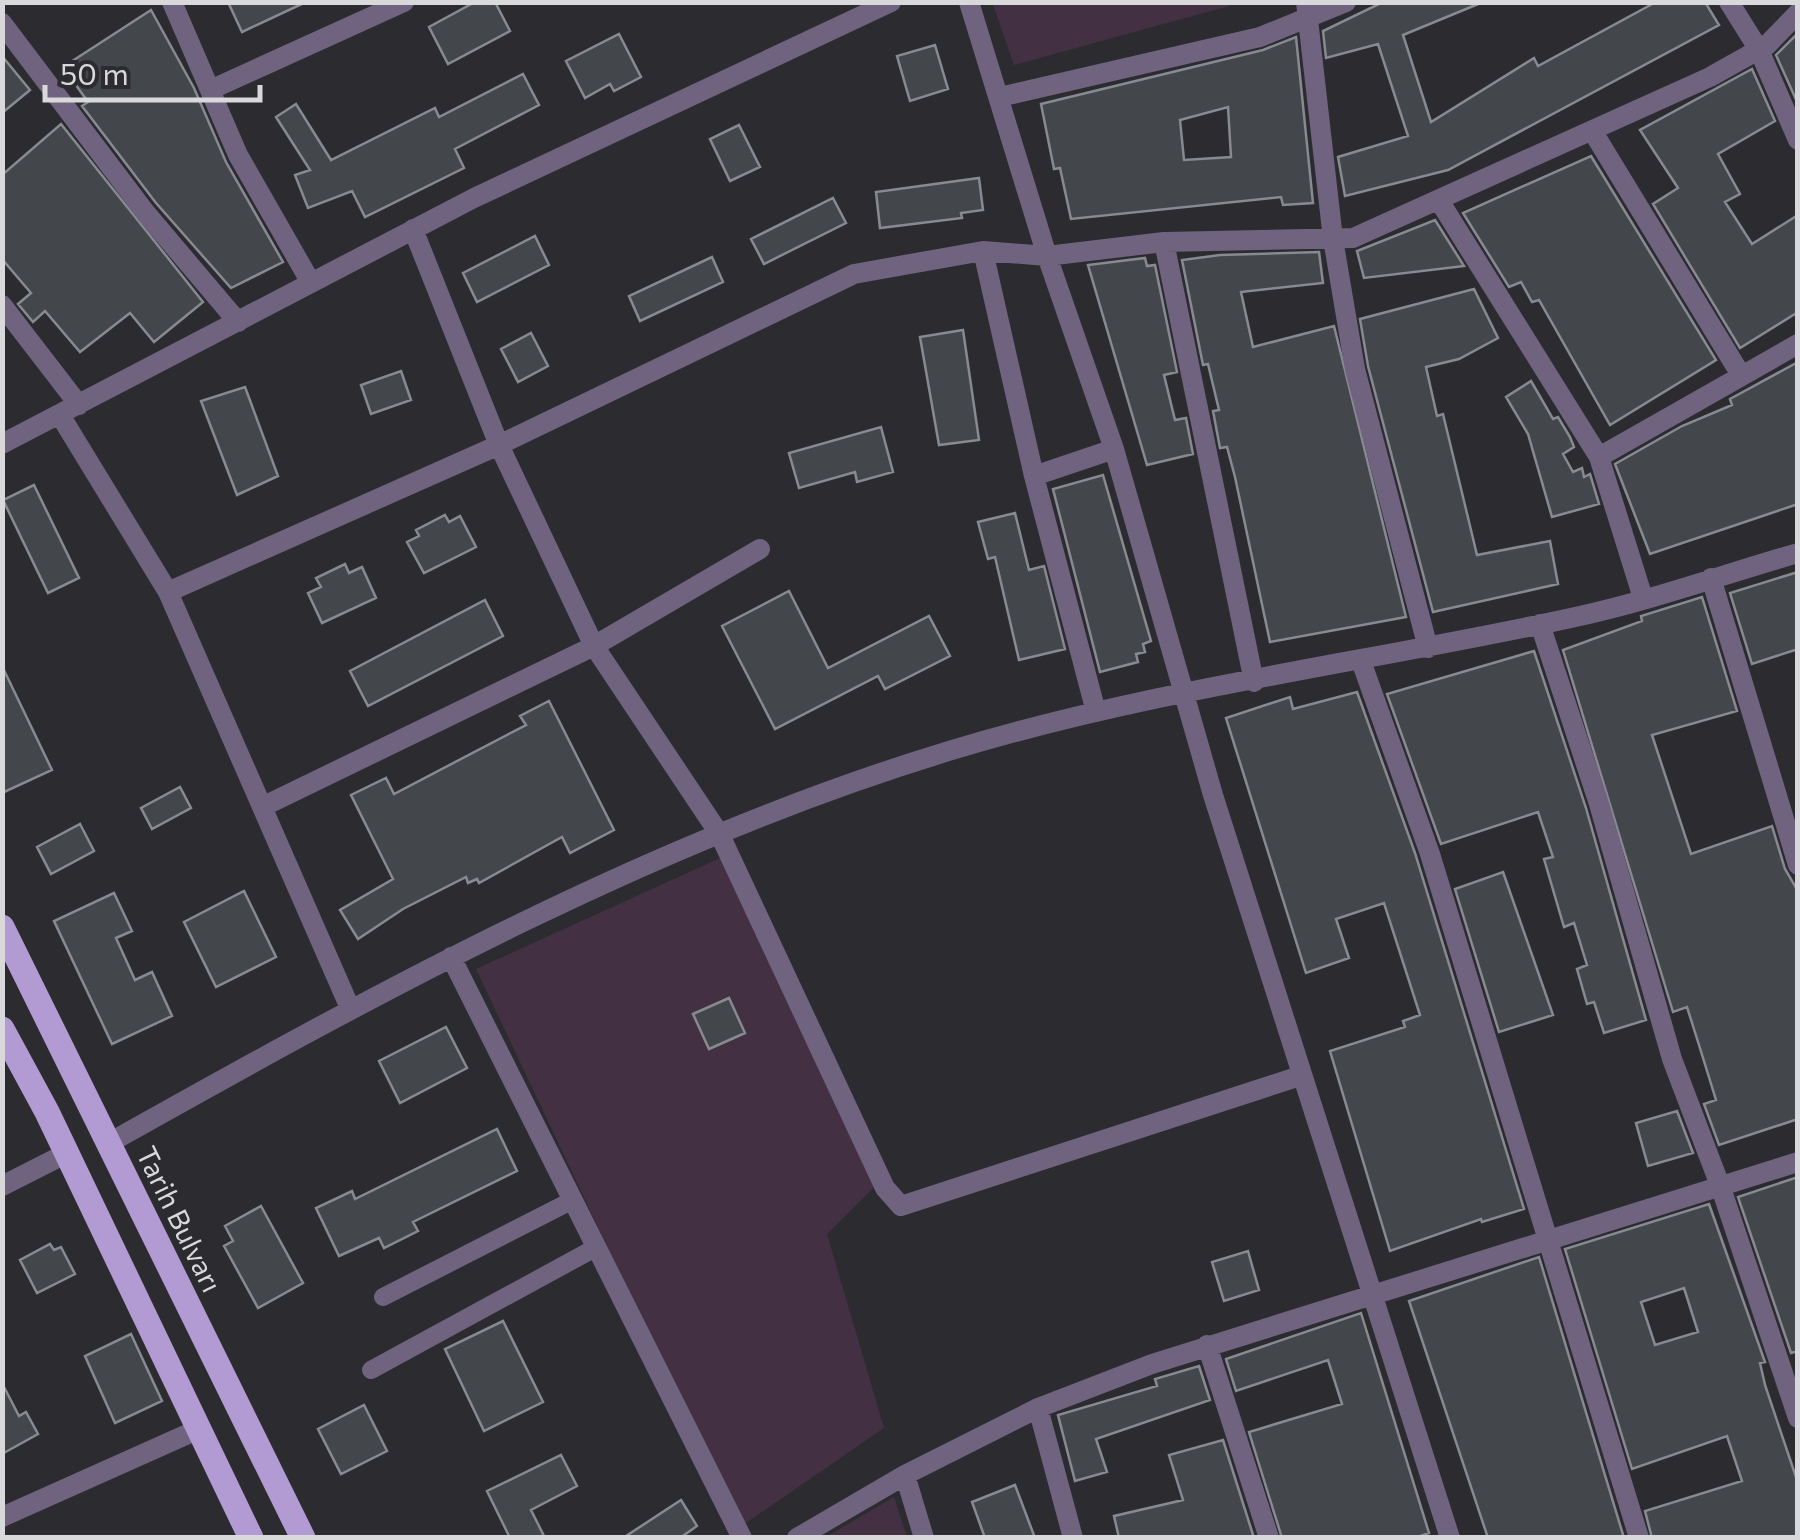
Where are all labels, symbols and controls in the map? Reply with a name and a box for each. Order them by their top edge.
scale bar [45,40,260,102]
text: 50 m [60,54,129,91]
street label: Tarih Bulvarı [130,1141,230,1297]

